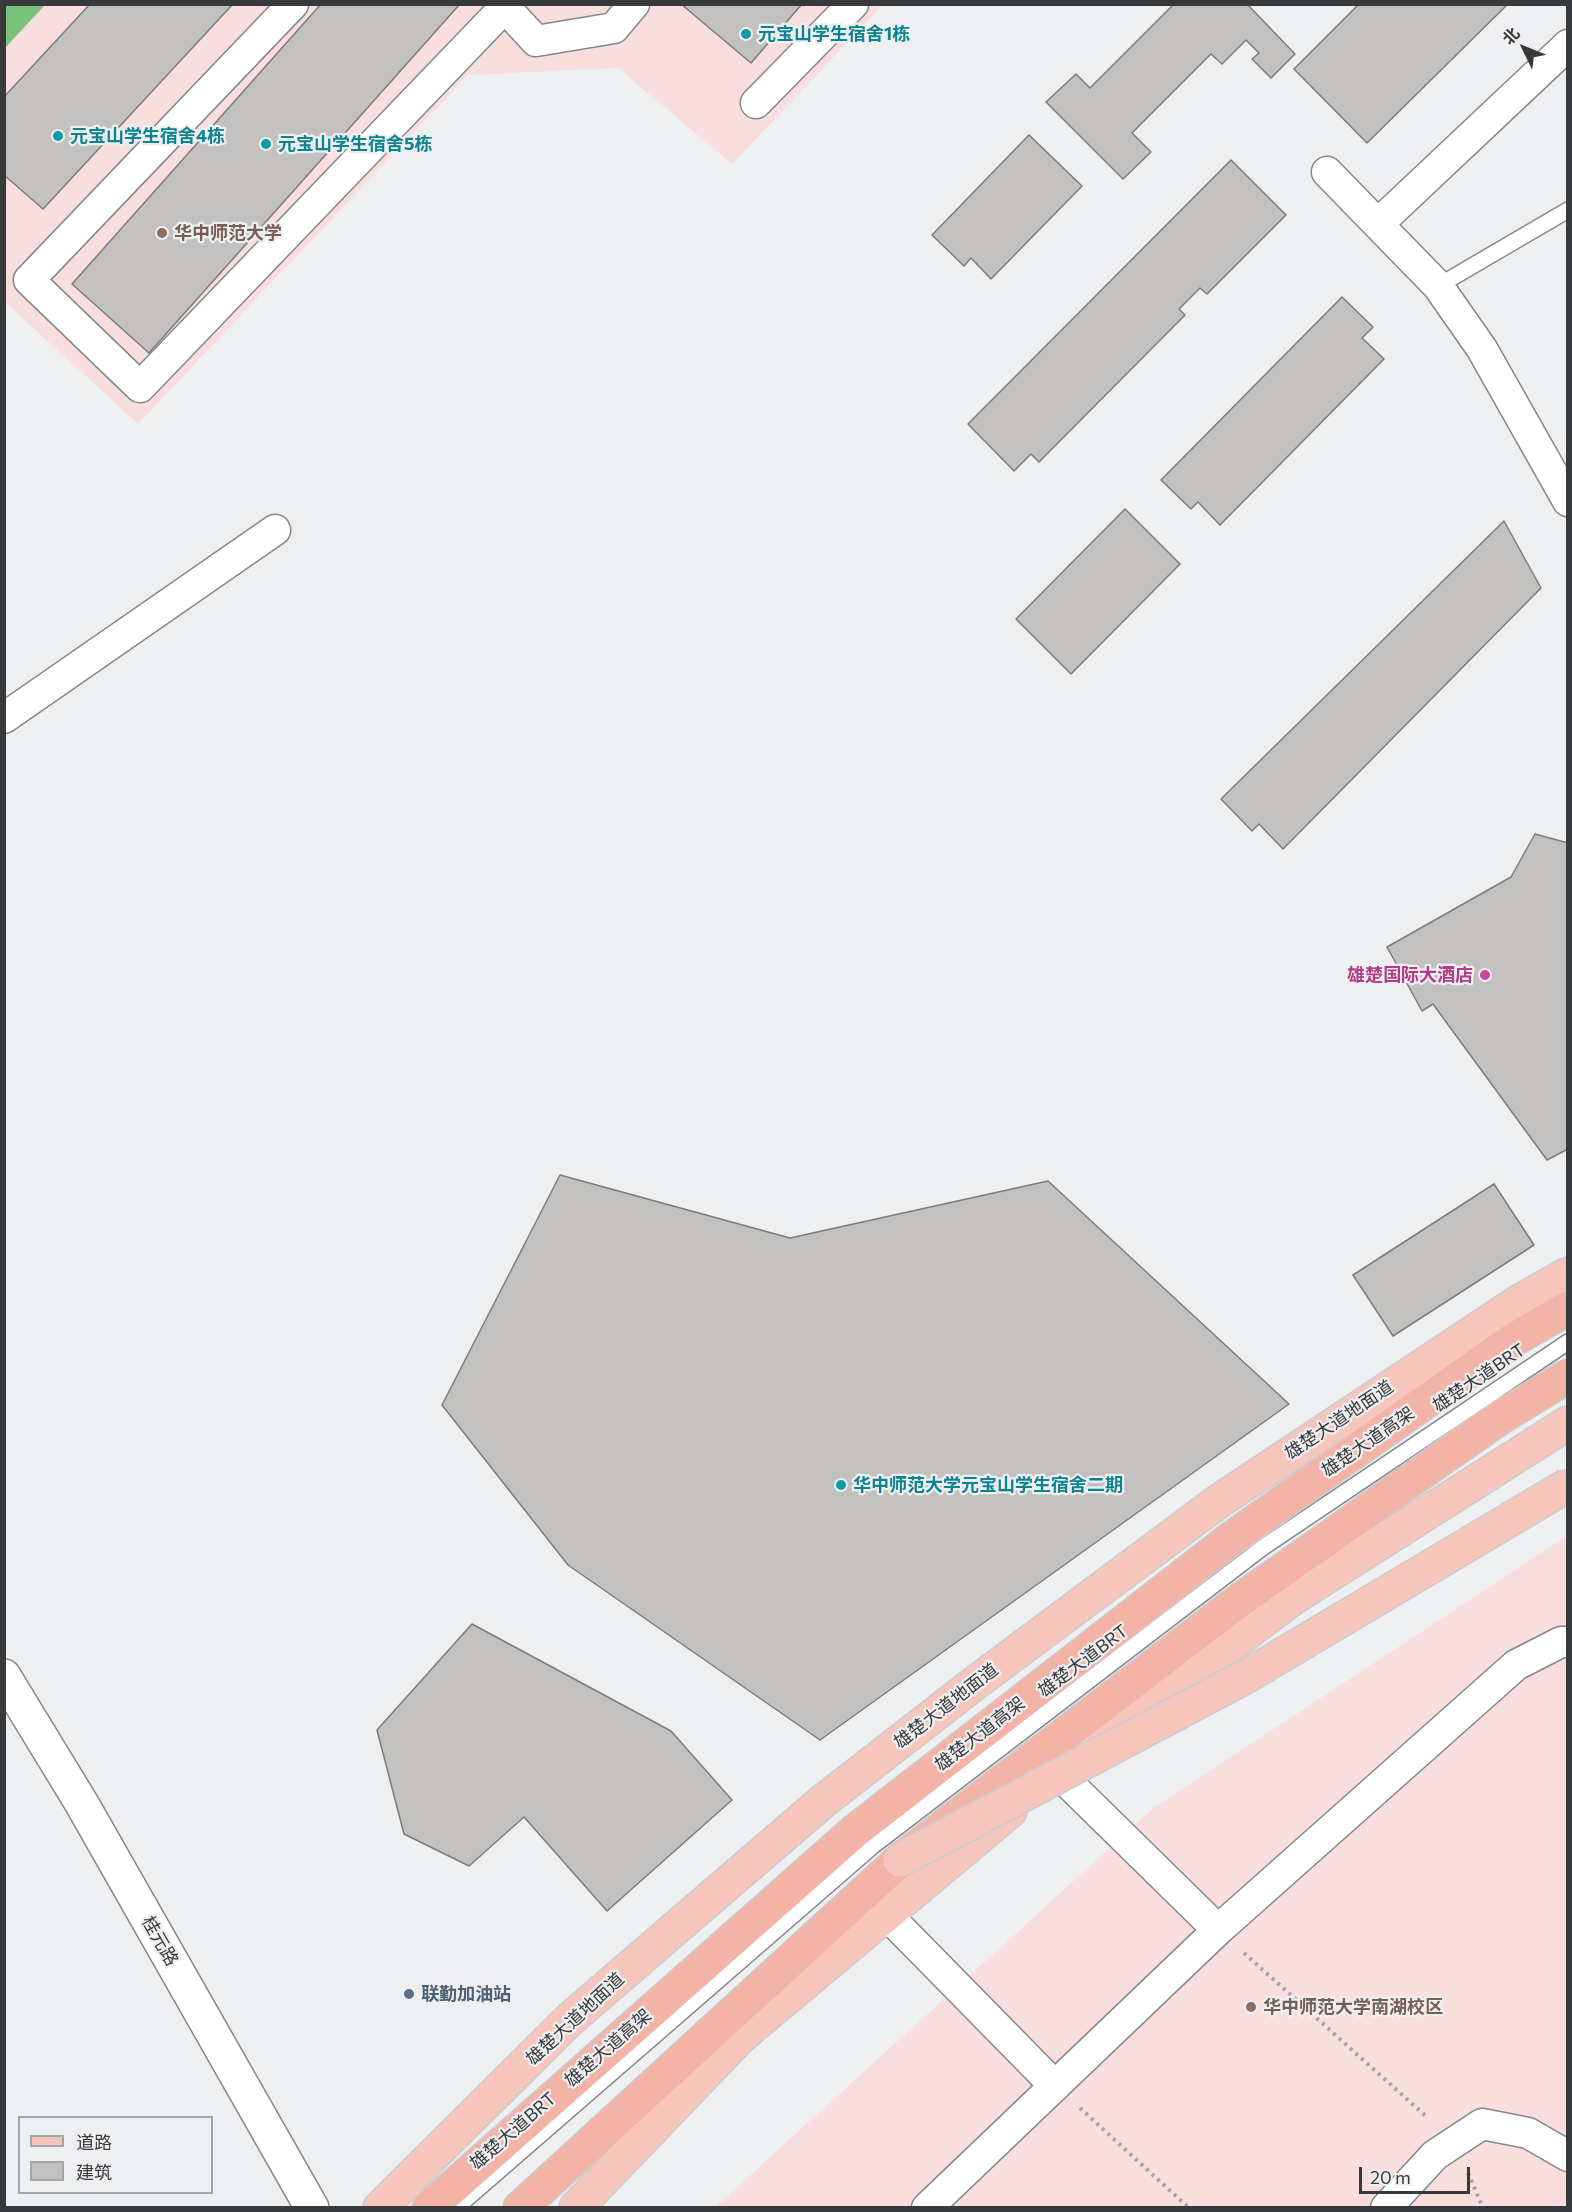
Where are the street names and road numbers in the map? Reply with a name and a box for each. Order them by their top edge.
street label: 雄楚大道BRT [1429,1339,1529,1417]
street label: 雄楚大道地面道 [1281,1376,1397,1464]
street label: 雄楚大道高架 [1318,1402,1418,1482]
street label: 雄楚大道BRT [1034,1620,1132,1702]
street label: 雄楚大道地面道 [890,1659,1002,1753]
street label: 雄楚大道高架 [931,1692,1029,1776]
street label: 桂元路 [137,1912,183,1970]
street label: 雄楚大道地面道 [522,1968,628,2070]
street label: 雄楚大道高架 [560,2004,656,2092]
street label: 雄楚大道BRT [466,2088,560,2174]

